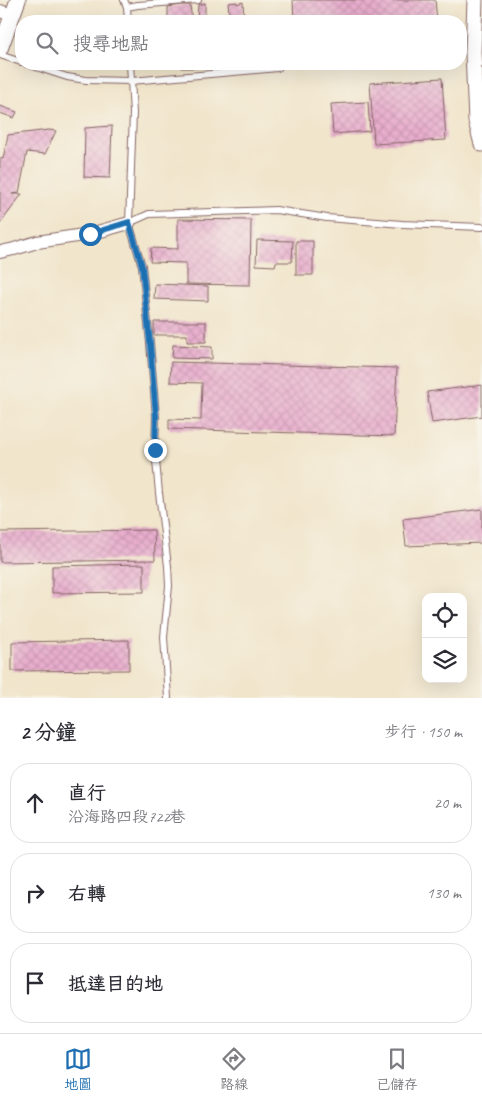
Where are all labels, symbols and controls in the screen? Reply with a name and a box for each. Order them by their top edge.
search box [15,15,467,70]
icon: search [33,29,61,57]
text: 搜尋地點 [73,32,149,56]
route start [79,223,102,246]
route end [144,439,167,462]
map controls [422,593,467,683]
button: locate [422,593,467,638]
button: layers [422,638,467,683]
text: 2 分鐘 [20,719,77,745]
text: 步行 · 150 m [385,722,462,742]
text: 直行 [68,781,106,805]
icon: ahead [21,789,49,817]
text: 20 m [434,793,461,813]
text: 沿海路四段722巷 [68,807,186,827]
icon: right [21,879,49,907]
text: 右轉 [68,882,106,906]
text: 130 m [427,883,461,903]
icon: arrive [21,969,49,997]
text: 抵達目的地 [68,972,163,996]
tab: 地圖 [64,1045,92,1093]
tab: 路線 [220,1045,248,1093]
tab: 已儲存 [376,1045,418,1093]

